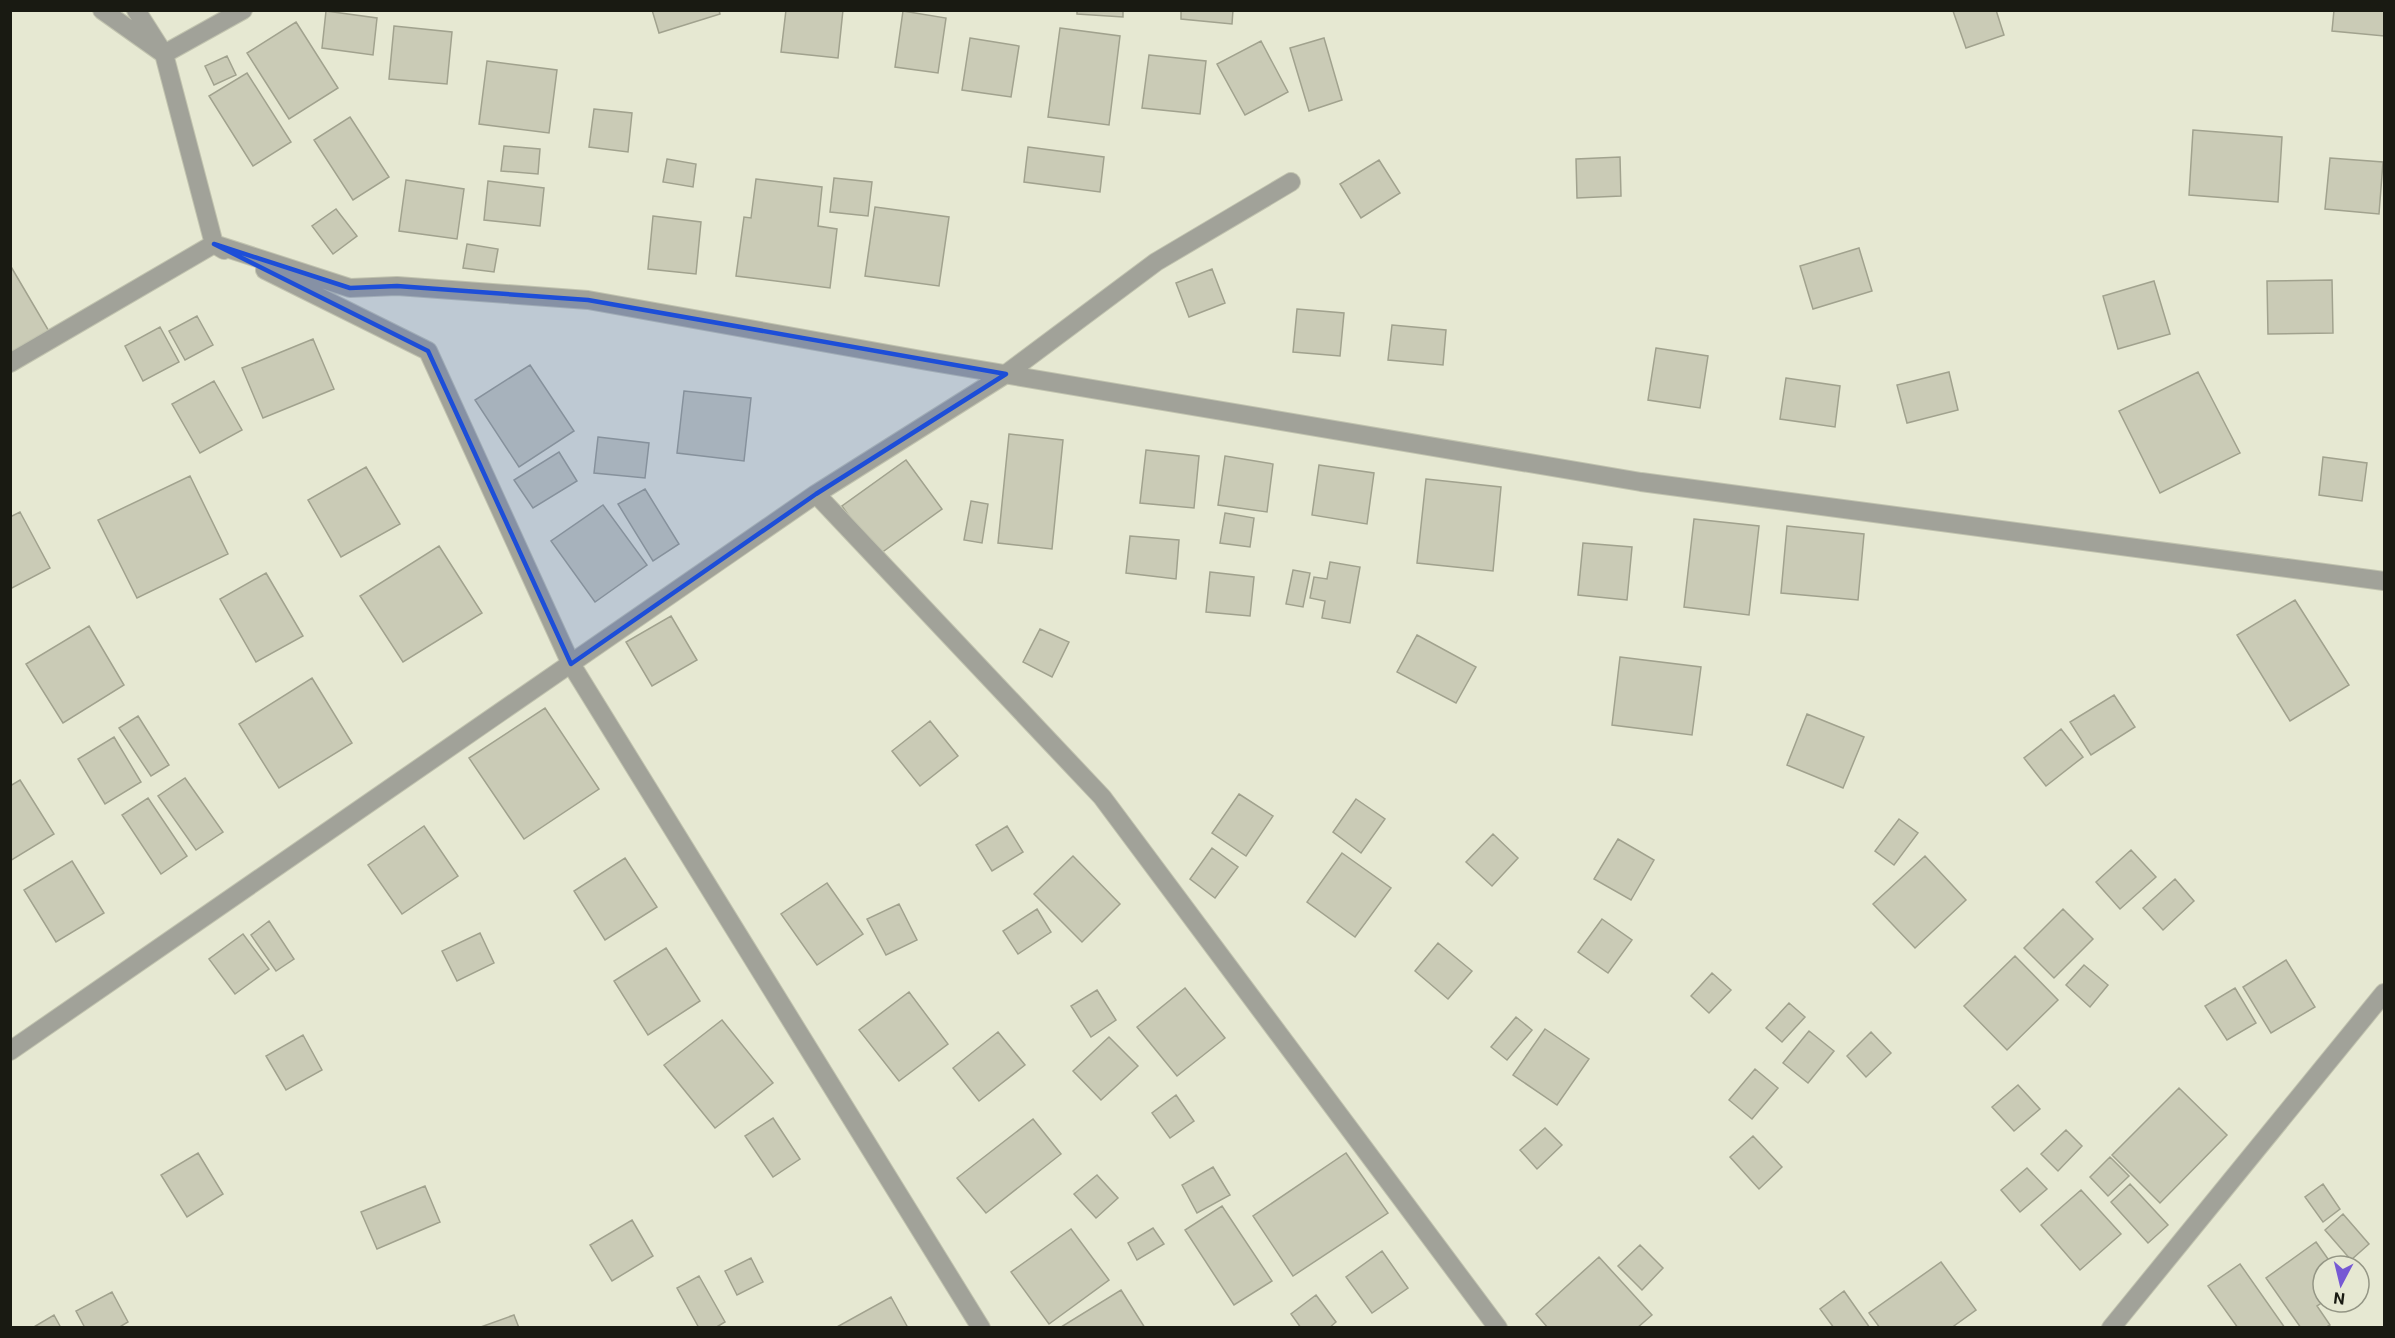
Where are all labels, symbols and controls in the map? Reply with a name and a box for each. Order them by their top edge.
north arrow [2311,1254,2371,1314]
text: N [2332,1288,2346,1309]

